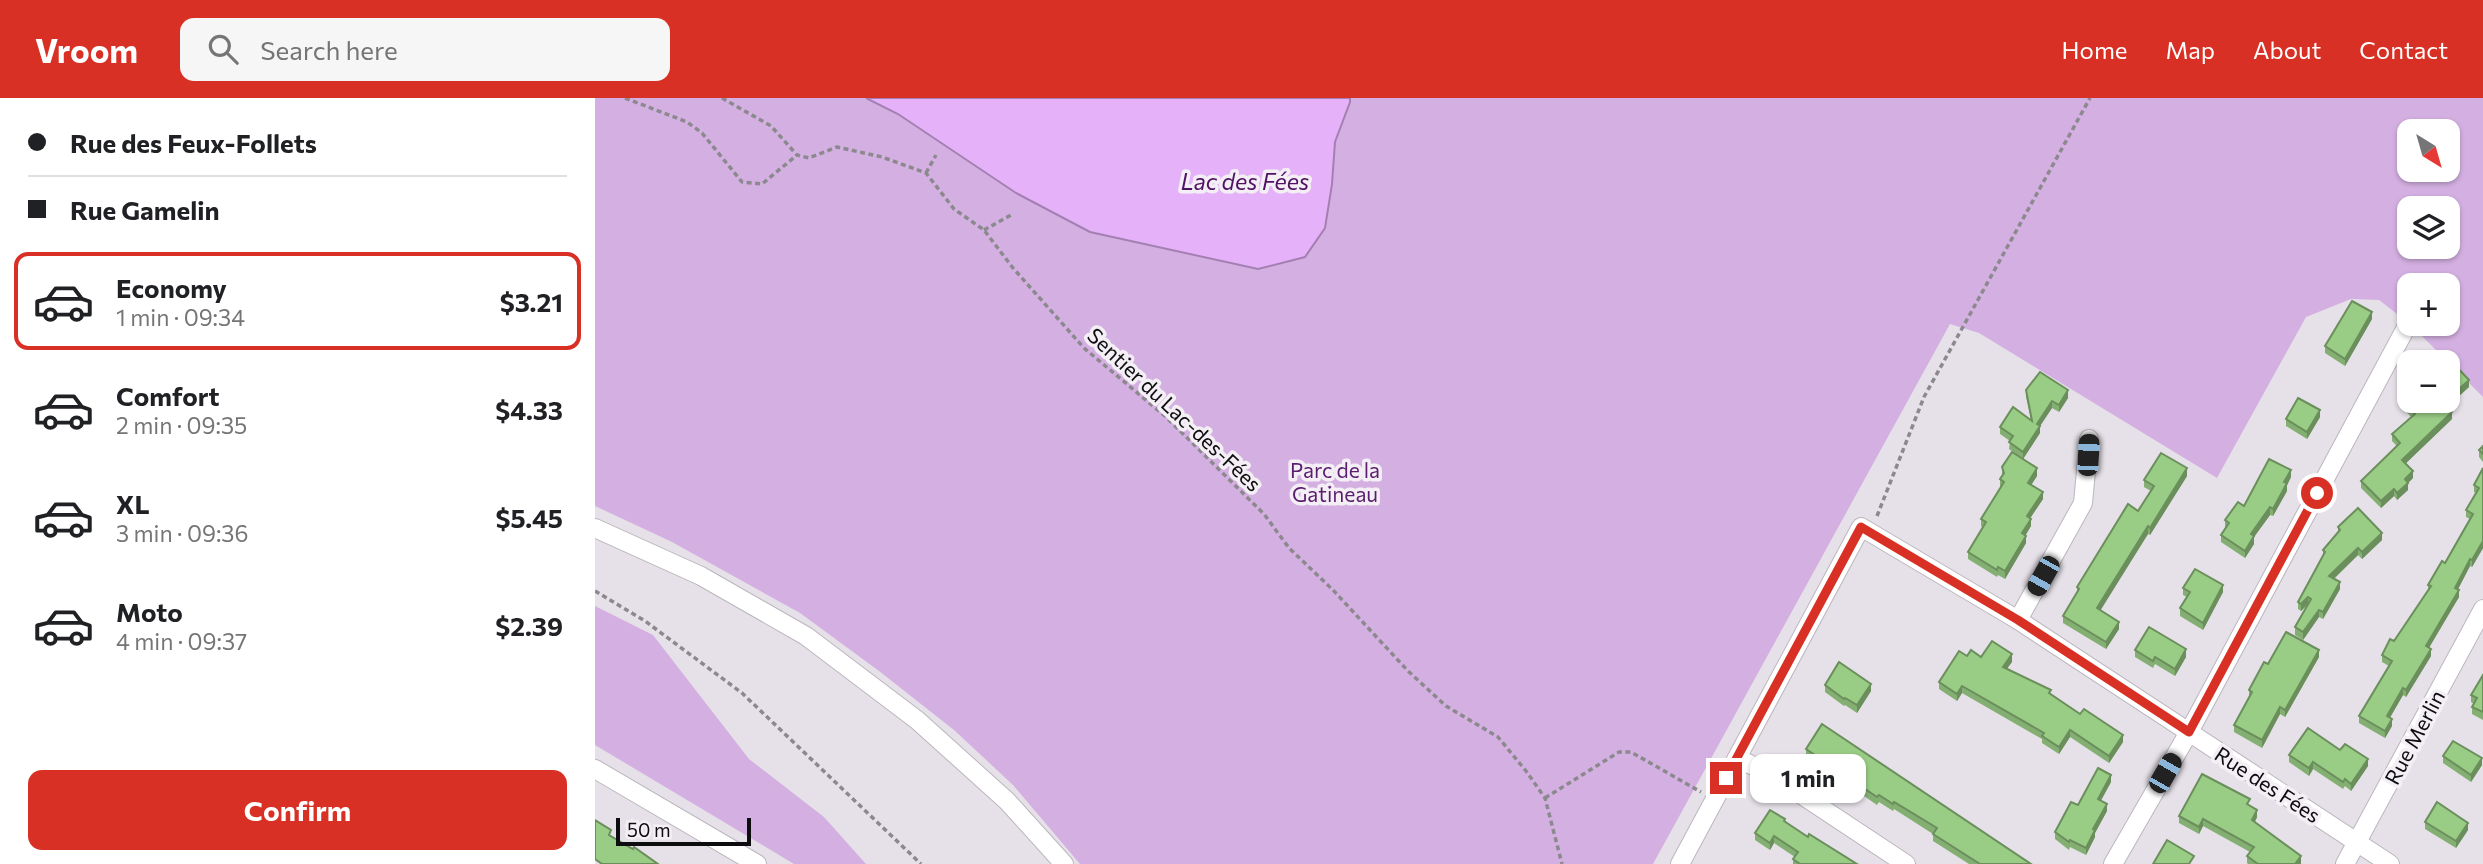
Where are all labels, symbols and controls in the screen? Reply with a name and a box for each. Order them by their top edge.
search box [180,18,670,81]
text: Vroom [35,29,138,70]
icon: search [204,30,242,68]
text: Search here [260,34,398,65]
text: Home [2062,35,2128,64]
text: Map [2166,35,2215,64]
text: About [2253,35,2321,64]
text: Contact [2359,35,2448,64]
north arrow [2397,119,2461,182]
map controls [2397,119,2460,413]
text: Rue des Feux-Follets [70,127,317,158]
water label: Lac des Fées [1181,167,1309,195]
text: Rue Gamelin [70,194,220,225]
button: layers [2397,196,2460,259]
icon: car [32,270,95,333]
text: Economy [116,272,227,303]
button: + [2397,273,2460,336]
text: $3.21 [500,286,563,317]
text: 1 min · 09:34 [116,303,245,331]
street label: Sentier du Lac-des-Fées [1083,322,1267,496]
button: − [2397,350,2460,413]
icon: car [32,378,95,441]
text: Comfort [116,380,219,411]
text: $4.33 [495,394,563,425]
text: 2 min · 09:35 [116,411,247,439]
car [2077,433,2100,477]
park label: Parc de la Gatineau [1290,457,1380,506]
route start [2301,477,2333,509]
icon: car [32,486,95,549]
text: XL [116,488,150,519]
text: $5.45 [495,502,563,533]
text: 3 min · 09:36 [116,519,248,547]
car [2024,553,2063,599]
icon: car [32,594,95,657]
text: Moto [116,596,183,627]
text: $2.39 [495,610,563,641]
text: 4 min · 09:37 [116,627,247,655]
street label: Rue Merlin [2379,686,2449,788]
street label: Rue des Fées [2211,741,2325,827]
car [2146,750,2185,796]
callout: 1 min [1751,754,1866,802]
route end [1710,762,1742,794]
text: 1 min [1781,764,1835,792]
button: Confirm [28,770,567,850]
scale bar [616,815,751,847]
text: 50 m [627,818,671,841]

